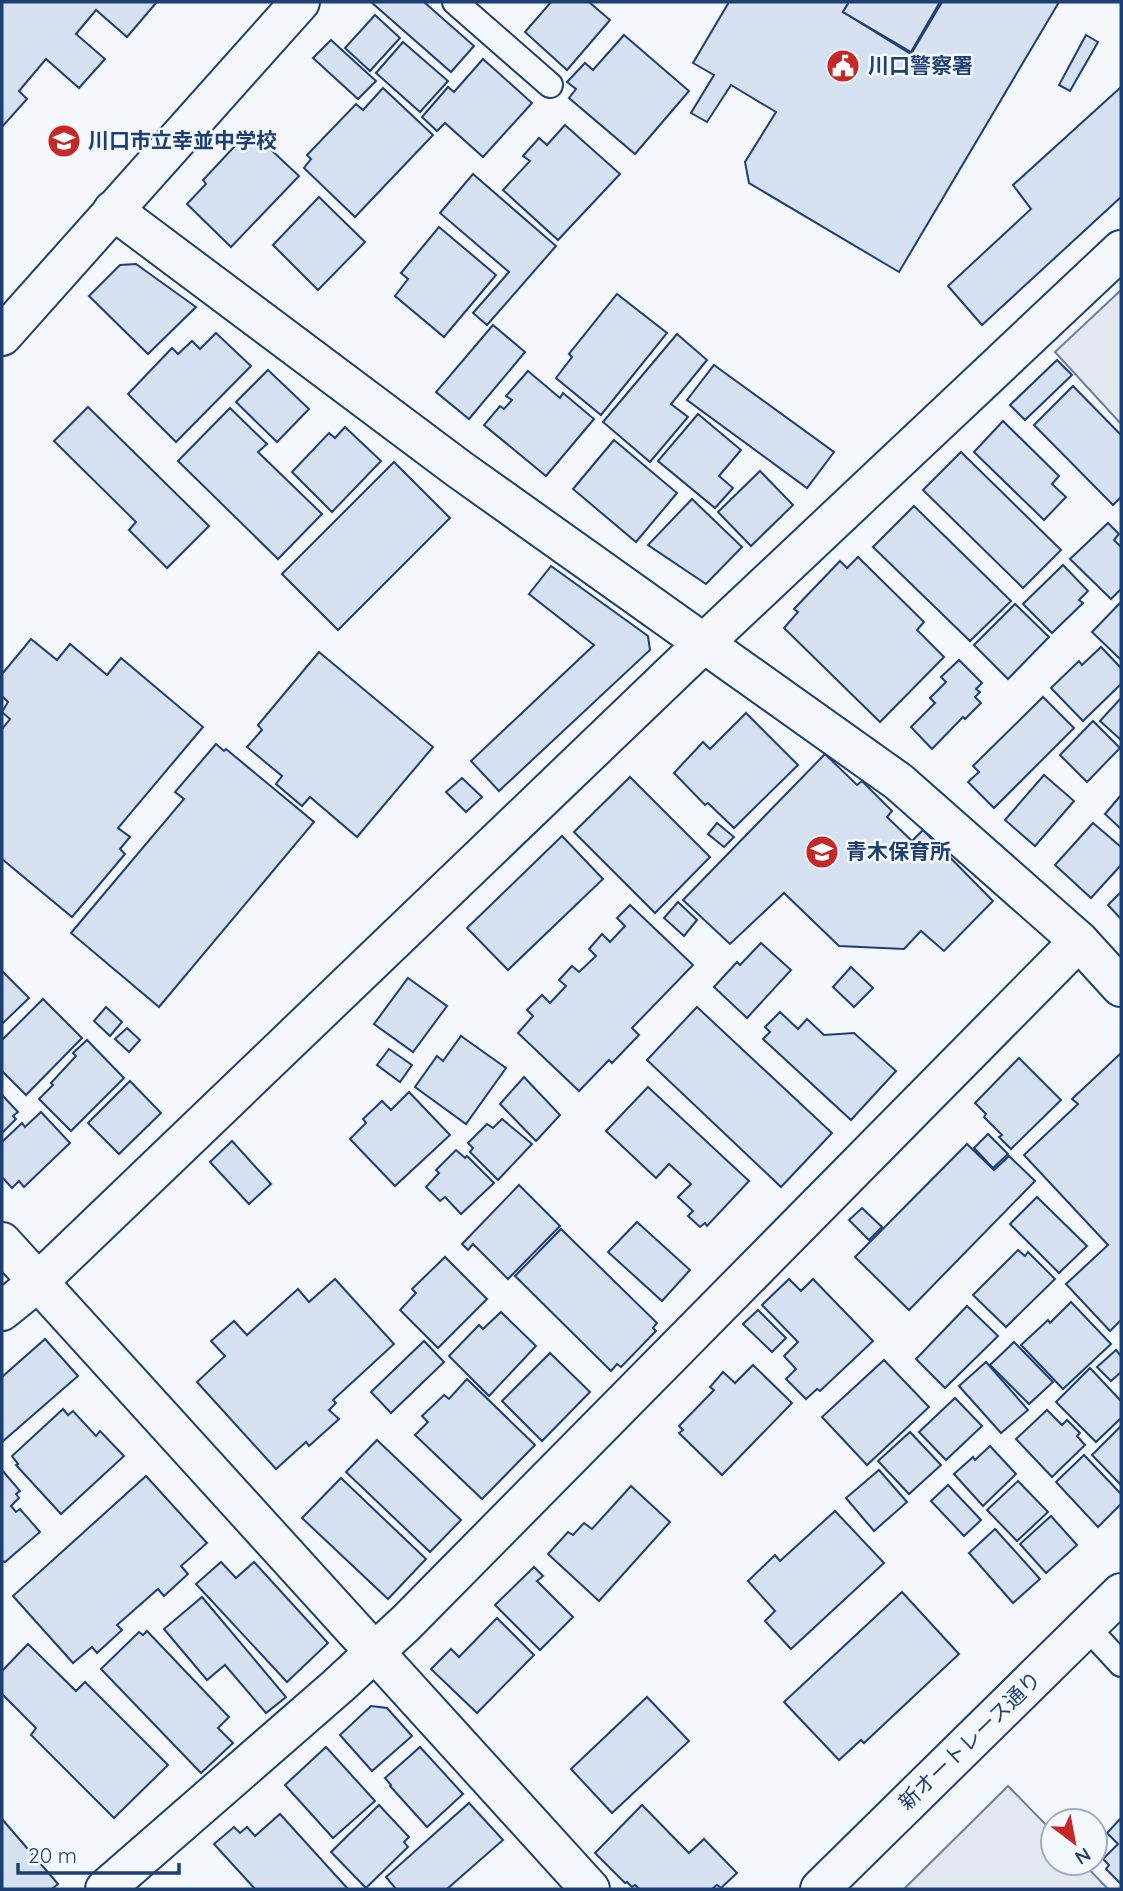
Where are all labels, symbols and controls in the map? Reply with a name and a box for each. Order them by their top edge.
public building icon: 川口警察署 [824,47,862,85]
place label: 川口警察署 [868,52,973,78]
school or university icon: 川口市立幸並中学校 [45,122,83,160]
place label: 川口市立幸並中学校 [88,127,277,153]
school or university icon: 青木保育所 [803,833,841,871]
place label: 青木保育所 [846,838,951,864]
street label: 新オートレース通り [893,1666,1046,1815]
north arrow [1039,1807,1109,1877]
scale bar [18,1832,178,1876]
text: 20 m [28,1842,77,1868]
text: N [1071,1843,1095,1870]

